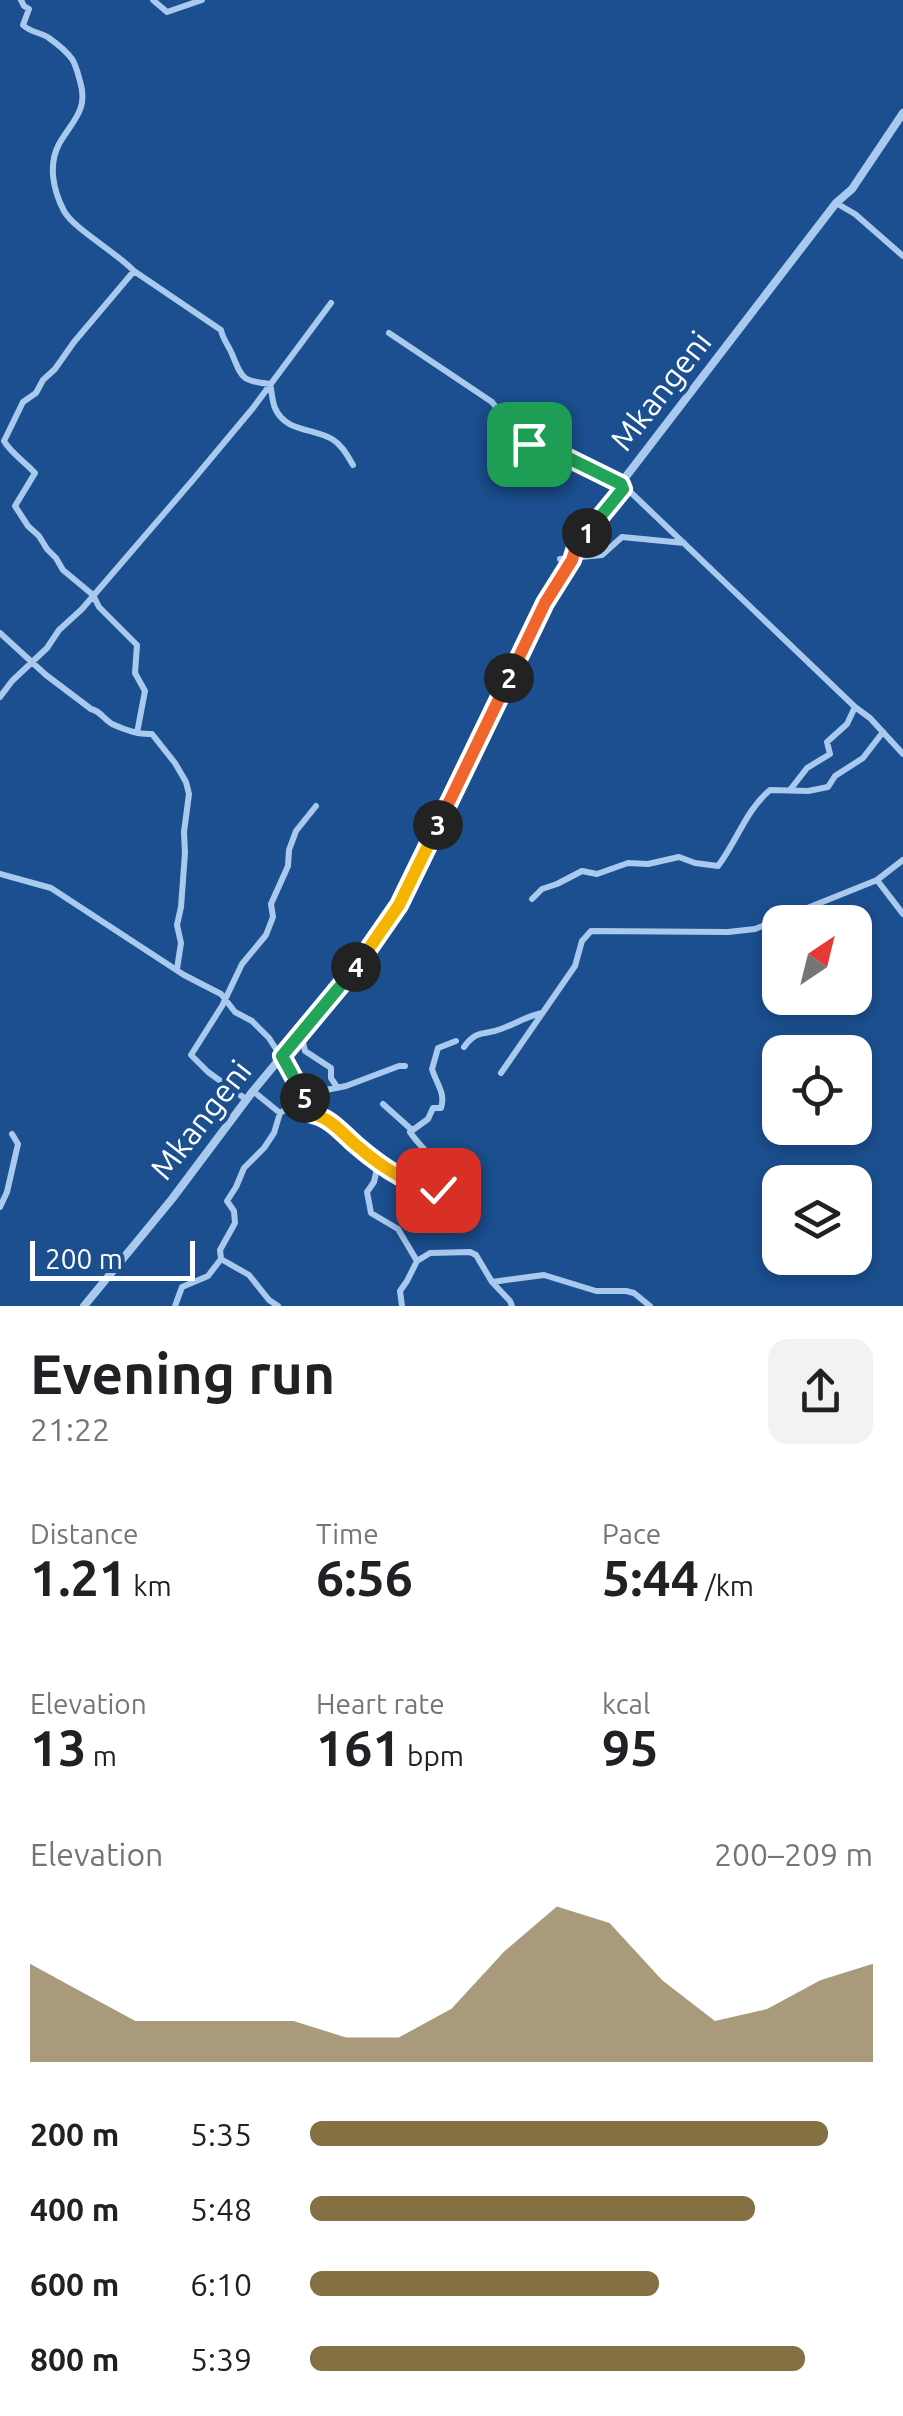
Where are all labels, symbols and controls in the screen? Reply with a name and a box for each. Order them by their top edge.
street label: Mkangeni [603,324,718,457]
pin [487,402,572,487]
icon: arrive [502,417,557,472]
pin: 1 [562,508,612,558]
text: 1 [579,517,595,548]
pin: 2 [484,653,534,703]
text: 2 [501,662,517,693]
pin: 3 [413,800,463,850]
text: 3 [430,809,446,840]
north arrow [762,905,872,1015]
map controls [762,905,872,1275]
pin: 4 [331,942,381,992]
text: 4 [348,951,364,982]
button: locate [762,1035,872,1145]
street label: Mkangeni [143,1053,258,1186]
pin: 5 [280,1073,330,1123]
text: 5 [297,1082,313,1113]
pin [396,1148,481,1233]
icon: check [411,1163,466,1218]
button: layers [762,1165,872,1275]
scale bar [30,1236,195,1280]
text: 200 m [45,1243,123,1274]
button: share [768,1339,873,1444]
text: Evening run [30,1343,335,1404]
text: 21:22 [30,1411,110,1447]
text: Distance [30,1518,138,1549]
text: Time [316,1518,379,1549]
text: Pace [602,1518,661,1549]
text: 1.21 [30,1549,127,1605]
text: 6:56 [316,1549,413,1605]
text: 5:44 [602,1549,699,1605]
text: km [127,1570,172,1601]
text: /km [699,1570,754,1601]
text: Elevation [30,1688,147,1719]
text: Heart rate [316,1688,445,1719]
text: kcal [602,1688,650,1719]
text: 13 [30,1719,86,1775]
text: 161 [316,1719,401,1775]
text: 95 [602,1719,658,1775]
text: m [86,1740,117,1771]
text: bpm [401,1740,464,1771]
text: Elevation [30,1836,163,1872]
text: 200–209 m [714,1836,873,1872]
text: 200 m [30,2116,119,2152]
text: 5:35 [190,2116,252,2152]
text: 400 m [30,2191,119,2227]
text: 5:48 [190,2191,252,2227]
text: 600 m [30,2266,119,2302]
text: 6:10 [190,2266,252,2302]
text: 800 m [30,2341,119,2377]
text: 5:39 [190,2341,252,2377]

